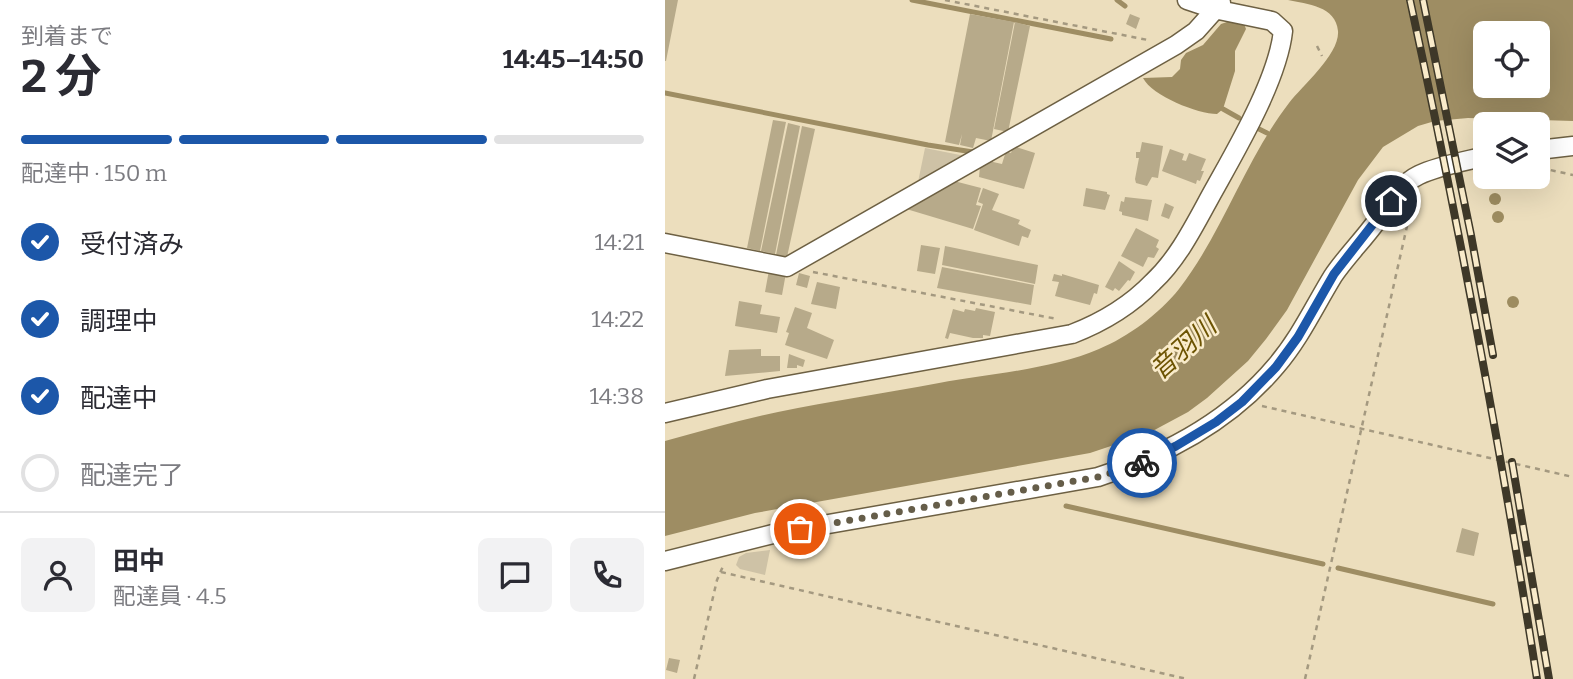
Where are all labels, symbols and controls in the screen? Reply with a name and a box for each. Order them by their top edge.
map controls [1473,21,1550,189]
button: locate [1473,21,1550,98]
text: 到着まで [21,22,113,50]
text: 14:45–14:50 [502,44,644,75]
text: 2 分 [21,49,101,104]
button: layers [1473,112,1550,189]
text: 配達中 · 150 m [21,159,167,187]
pin [1361,171,1421,231]
icon: home [1372,182,1410,220]
icon: check [21,223,59,261]
text: 14:21 [595,228,644,256]
text: 受付済み [80,229,184,260]
icon: check [21,300,59,338]
text: 14:22 [591,305,644,333]
text: 調理中 [80,306,158,337]
water label: 音羽川 [1144,309,1225,386]
icon: check [21,377,59,415]
text: 14:38 [589,382,644,410]
text: 配達中 [80,383,158,414]
courier [1107,428,1177,498]
icon: bike [1123,444,1161,482]
text: 配達完了 [80,460,184,491]
pin [770,499,830,559]
icon: bag [781,510,819,548]
button: person [21,538,95,612]
button: chat [478,538,552,612]
button: phone [570,538,644,612]
text: 田中 [113,546,165,577]
text: 配達員 · 4.5 [113,582,227,610]

